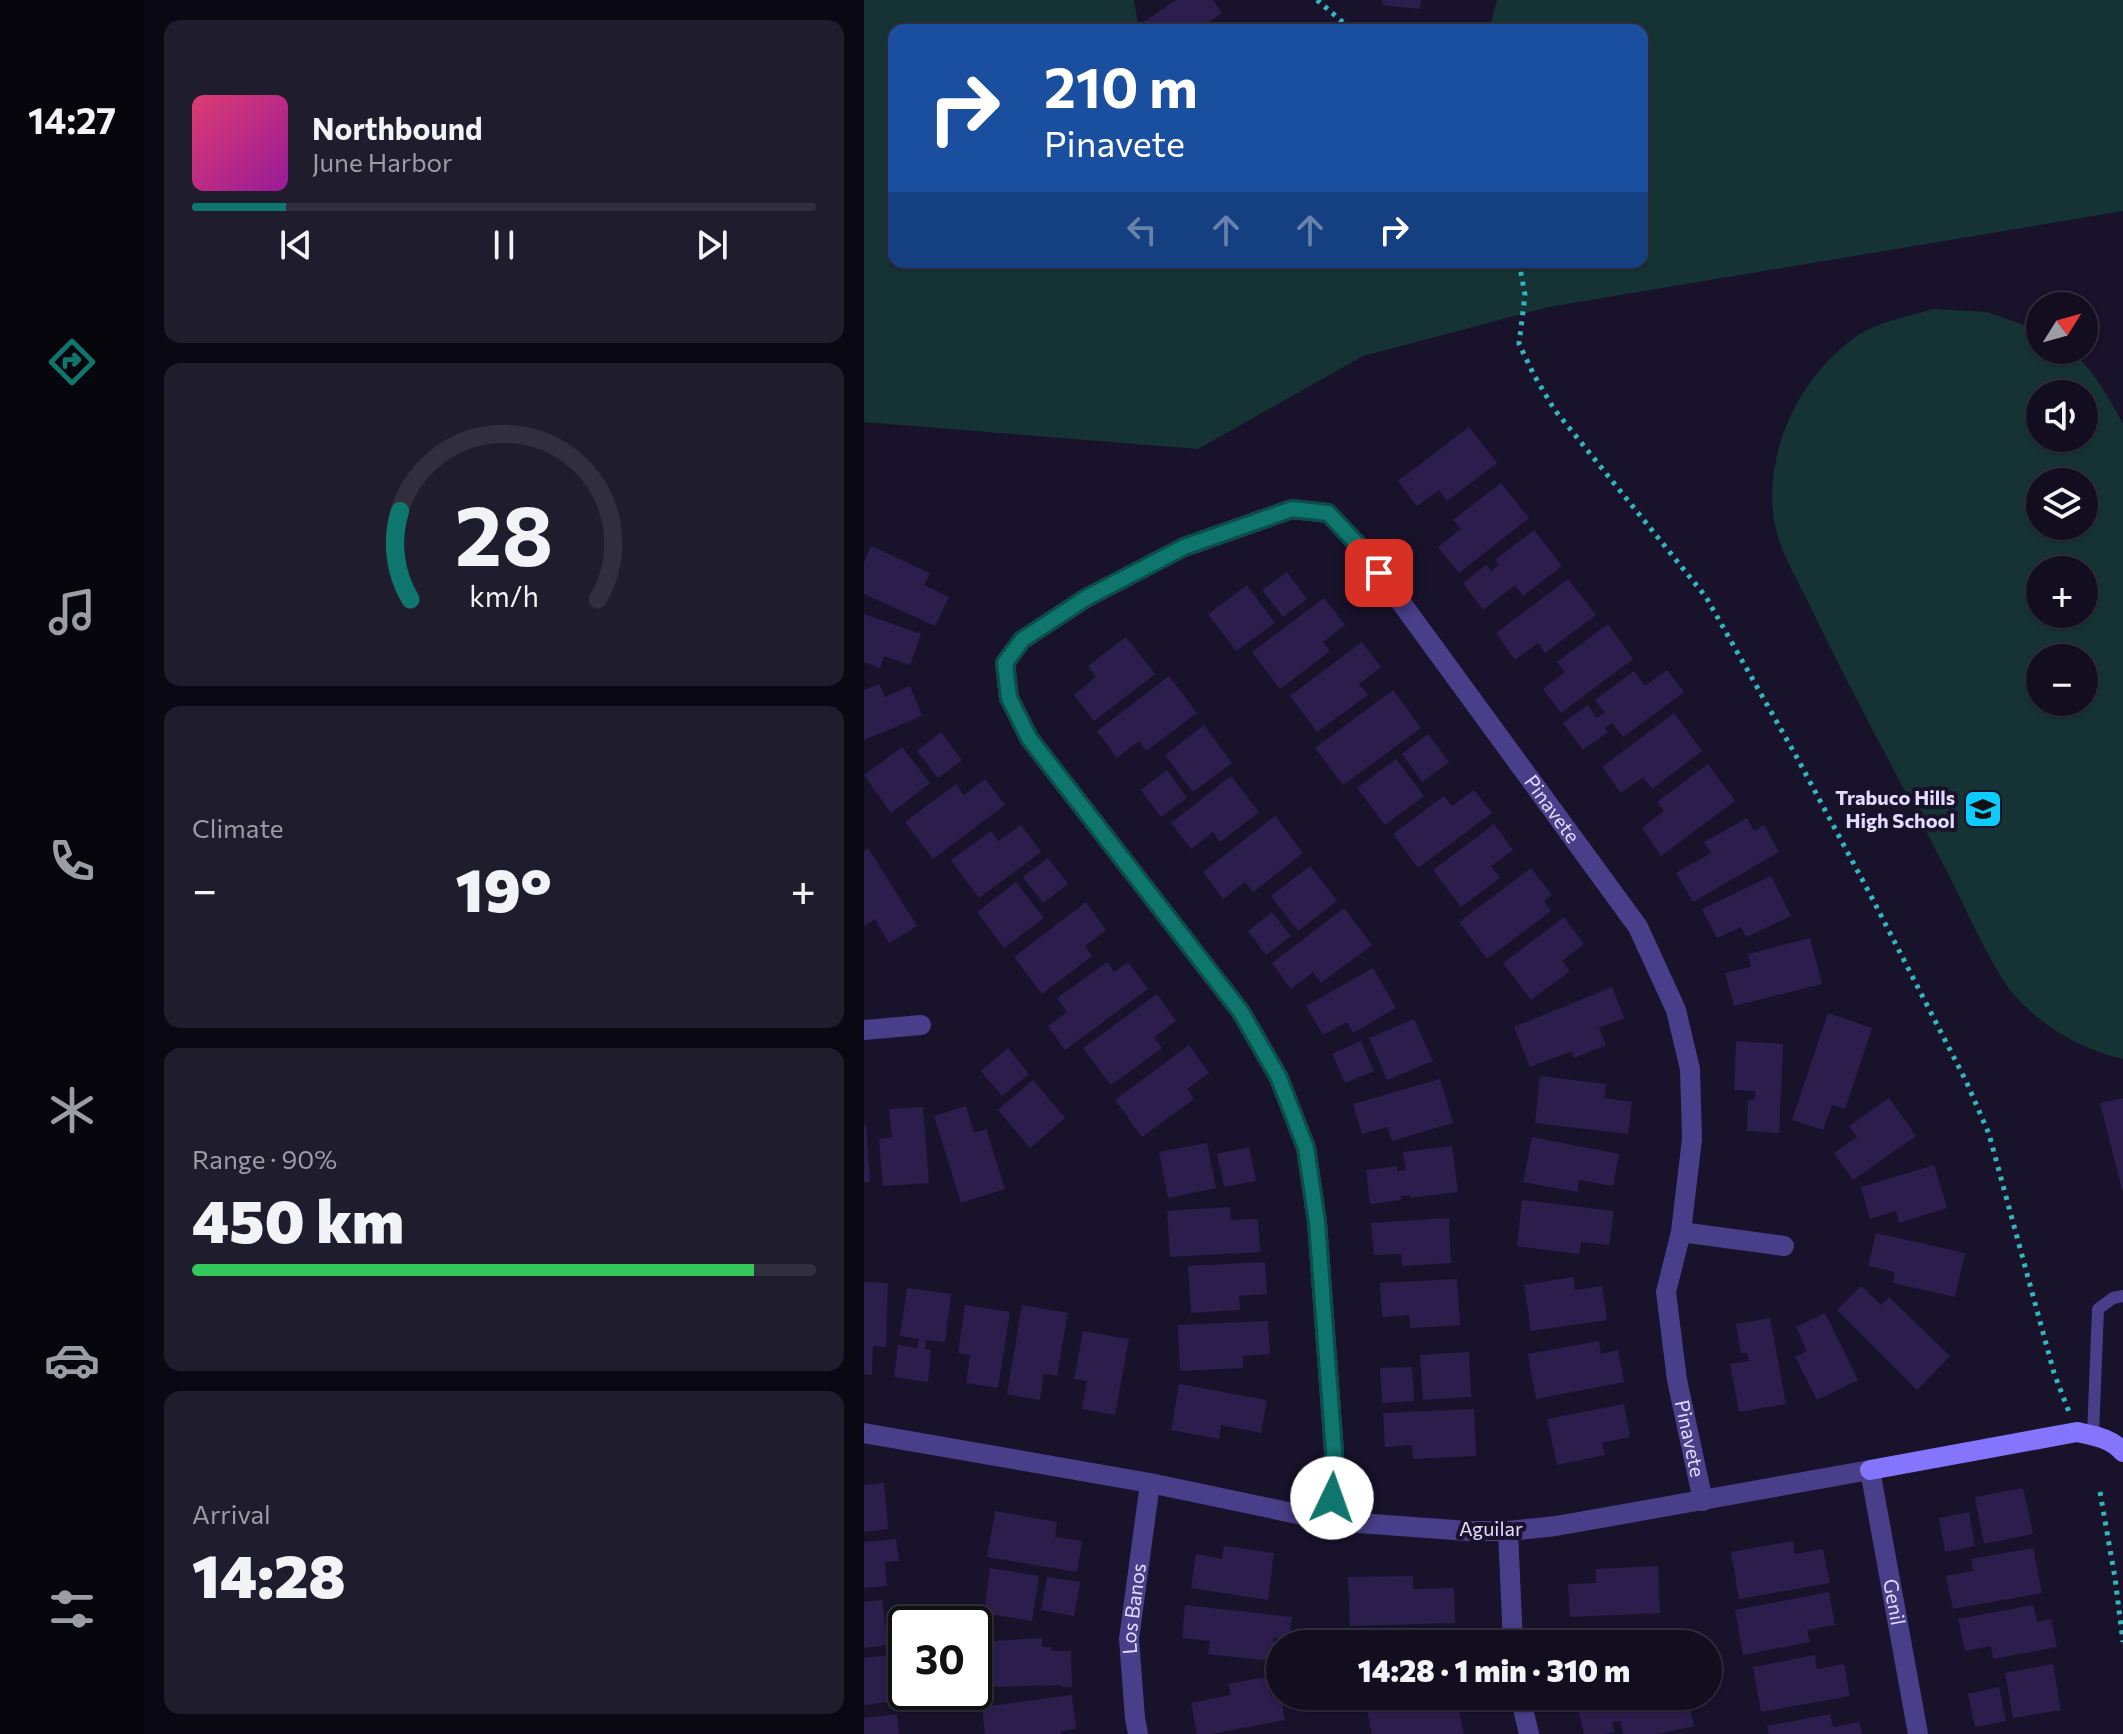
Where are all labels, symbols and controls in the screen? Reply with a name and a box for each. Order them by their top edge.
text: 210 m [1044,51,1198,120]
icon: right [912,56,1016,160]
text: 14:27 [28,97,116,141]
text: Northbound [312,109,483,146]
text: Pinavete [1044,120,1185,164]
text: June Harbor [312,146,452,177]
icon: left [1120,208,1164,252]
icon: ahead [1204,208,1248,252]
icon: ahead [1288,208,1332,252]
icon: right [1372,208,1416,252]
icon: previous [274,223,318,267]
icon: pause [482,223,526,267]
icon: next [690,223,734,267]
north arrow [2026,292,2098,364]
map controls [2026,292,2098,716]
icon: directions [44,334,100,390]
button: sound [2026,380,2098,452]
button: layers [2026,468,2098,540]
text: 28 [455,481,553,583]
pin [1345,539,1413,607]
icon: arrive [1357,551,1401,595]
button: + [2026,556,2098,628]
text: km/h [469,578,539,613]
icon: music [44,584,100,640]
button: − [2026,644,2098,716]
street label: Pinavete [1520,770,1586,847]
place label: Trabuco Hills High School [1835,785,1955,832]
school or university icon: Trabuco Hills High School [1962,788,2004,830]
text: Climate [192,812,284,843]
icon: phone [44,833,100,889]
text: 19° [455,851,552,924]
text: − [192,861,217,915]
text: + [790,861,816,915]
icon: climate [44,1082,100,1138]
text: Range · 90% [192,1143,337,1174]
text: 450 km [192,1182,404,1255]
icon: car [44,1332,100,1388]
street label: Pinavete [1671,1398,1711,1479]
position arrow [1290,1456,1374,1540]
text: Arrival [192,1498,271,1529]
street label: Aguilar [1459,1516,1523,1540]
text: 14:28 [192,1537,346,1610]
street label: Los Banos [1116,1562,1150,1655]
street label: Genil [1879,1577,1911,1627]
icon: filters [44,1581,100,1637]
speed limit sign: 30 [888,1606,992,1710]
text: 14:28 · 1 min · 310 m [1358,1651,1630,1688]

